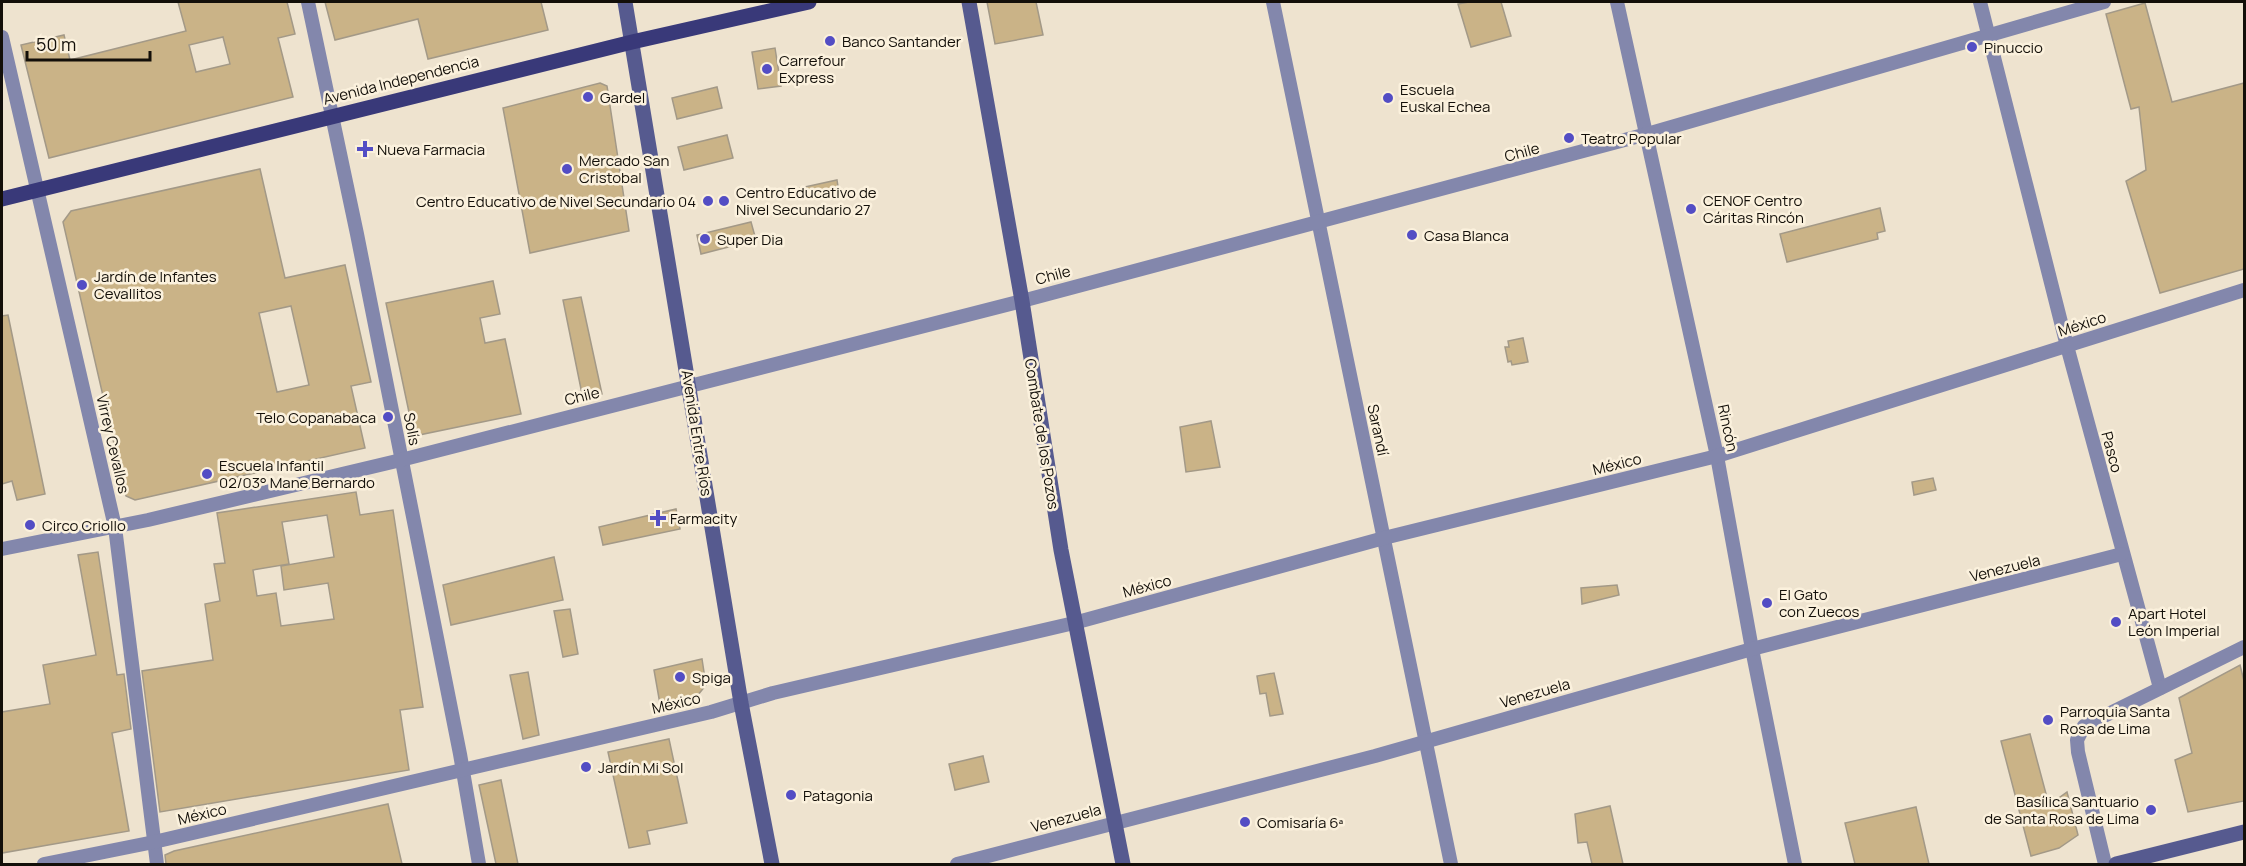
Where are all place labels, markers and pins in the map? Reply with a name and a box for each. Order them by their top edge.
place label: Banco Santander [842,31,962,52]
marker: Banco Santander [823,34,837,48]
place label: Pinuccio [1984,37,2043,58]
marker: Pinuccio [1965,40,1979,54]
place label: Carrefour Express [779,50,846,88]
marker: Carrefour Express [760,62,774,76]
place label: Escuela Euskal Echea [1400,79,1490,117]
place label: Gardel [600,87,645,108]
marker: Gardel [581,90,595,104]
marker: Escuela Euskal Echea [1381,91,1395,105]
place label: Teatro Popular [1581,128,1682,149]
marker: Teatro Popular [1562,131,1576,145]
place label: Nueva Farmacia [377,139,485,160]
marker: Nueva Farmacia [358,142,372,156]
place label: Mercado San Cristobal [579,150,670,188]
marker: Mercado San Cristobal [560,162,574,176]
place label: Centro Educativo de Nivel Secundario 27 [736,182,877,220]
place label: CENOF Centro Cáritas Rincón [1703,190,1804,228]
place label: Centro Educativo de Nivel Secundario 04 [416,191,696,212]
marker: Centro Educativo de Nivel Secundario 04 [701,194,715,208]
marker: Centro Educativo de Nivel Secundario 27 [717,194,731,208]
marker: CENOF Centro Cáritas Rincón [1684,202,1698,216]
place label: Casa Blanca [1424,225,1509,246]
marker: Casa Blanca [1405,228,1419,242]
place label: Super Dia [717,229,783,250]
marker: Super Dia [698,232,712,246]
place label: Jardín de Infantes Cevallitos [94,266,217,304]
marker: Jardín de Infantes Cevallitos [75,278,89,292]
place label: Telo Copanabaca [256,407,376,428]
marker: Telo Copanabaca [381,410,395,424]
place label: Escuela Infantil 02/03° Mane Bernardo [219,455,375,493]
marker: Escuela Infantil 02/03° Mane Bernardo [200,467,214,481]
place label: Farmacity [670,508,737,529]
marker: Farmacity [651,511,665,525]
place label: Circo Criollo [42,515,126,536]
marker: Circo Criollo [23,518,37,532]
place label: El Gato con Zuecos [1779,584,1860,622]
marker: El Gato con Zuecos [1760,596,1774,610]
place label: Apart Hotel León Imperial [2128,603,2220,641]
marker: Apart Hotel León Imperial [2109,615,2123,629]
place label: Spiga [692,667,731,688]
marker: Spiga [673,670,687,684]
place label: Parroquia Santa Rosa de Lima [2060,701,2170,739]
marker: Parroquia Santa Rosa de Lima [2041,713,2055,727]
place label: Jardín Mi Sol [598,757,684,778]
marker: Jardín Mi Sol [579,760,593,774]
place label: Patagonia [803,785,873,806]
marker: Patagonia [784,788,798,802]
place label: Basílica Santuario de Santa Rosa de Lima [1984,791,2139,829]
marker: Basílica Santuario de Santa Rosa de Lima [2144,803,2158,817]
place label: Comisaría 6ª [1257,812,1344,833]
marker: Comisaría 6ª [1238,815,1252,829]

